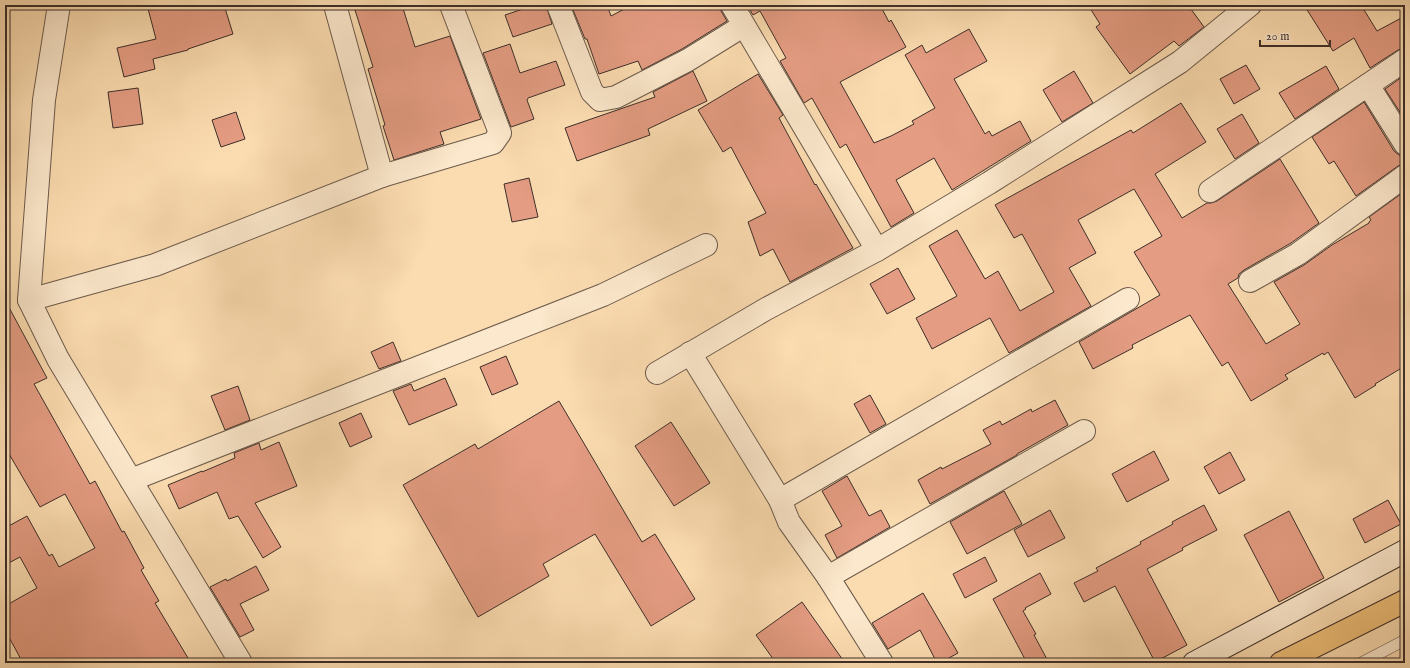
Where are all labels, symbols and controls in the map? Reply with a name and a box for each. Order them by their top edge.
scale bar [1260,22,1330,48]
text: 20 m [1266,29,1289,44]

